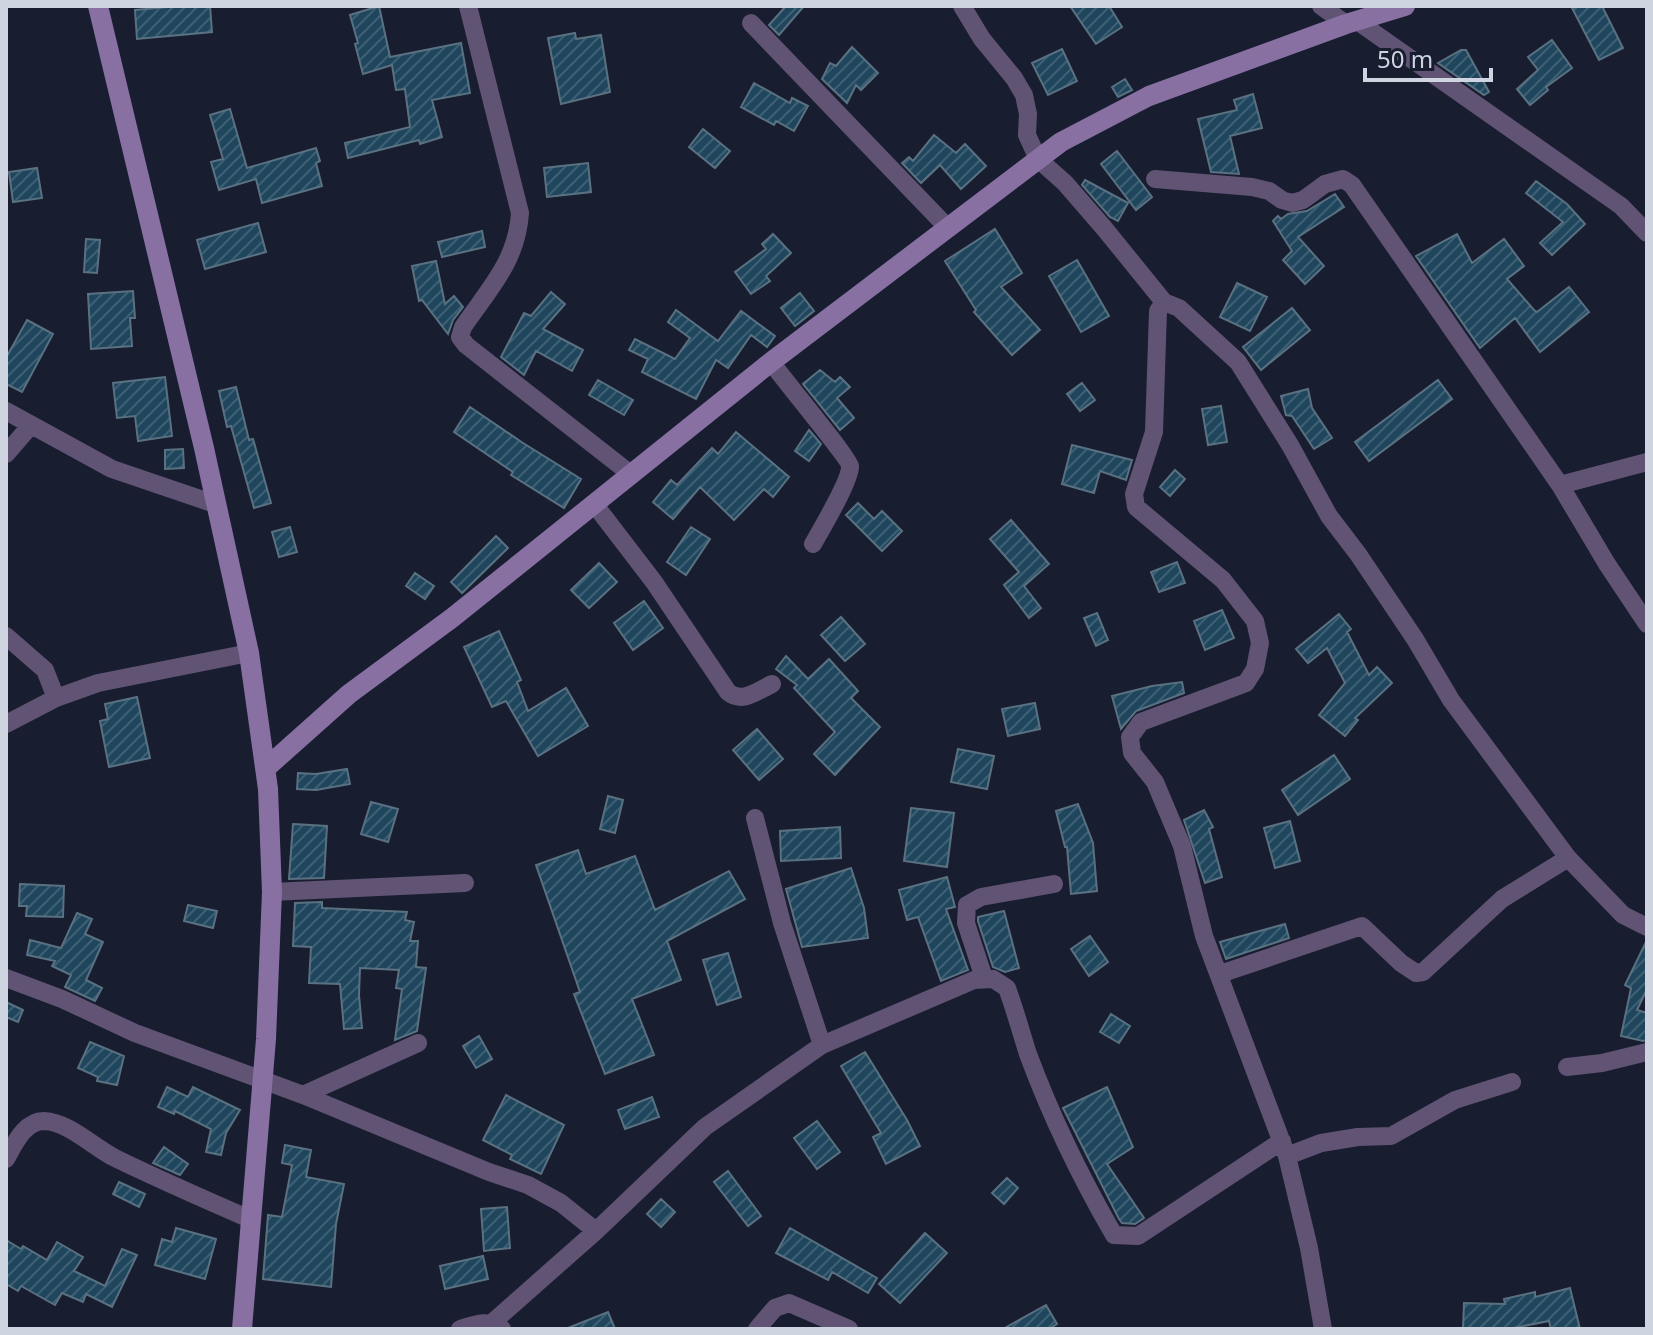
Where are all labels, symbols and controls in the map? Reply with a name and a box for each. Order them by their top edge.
scale bar [1365,32,1491,82]
text: 50 m [1377,42,1433,75]

